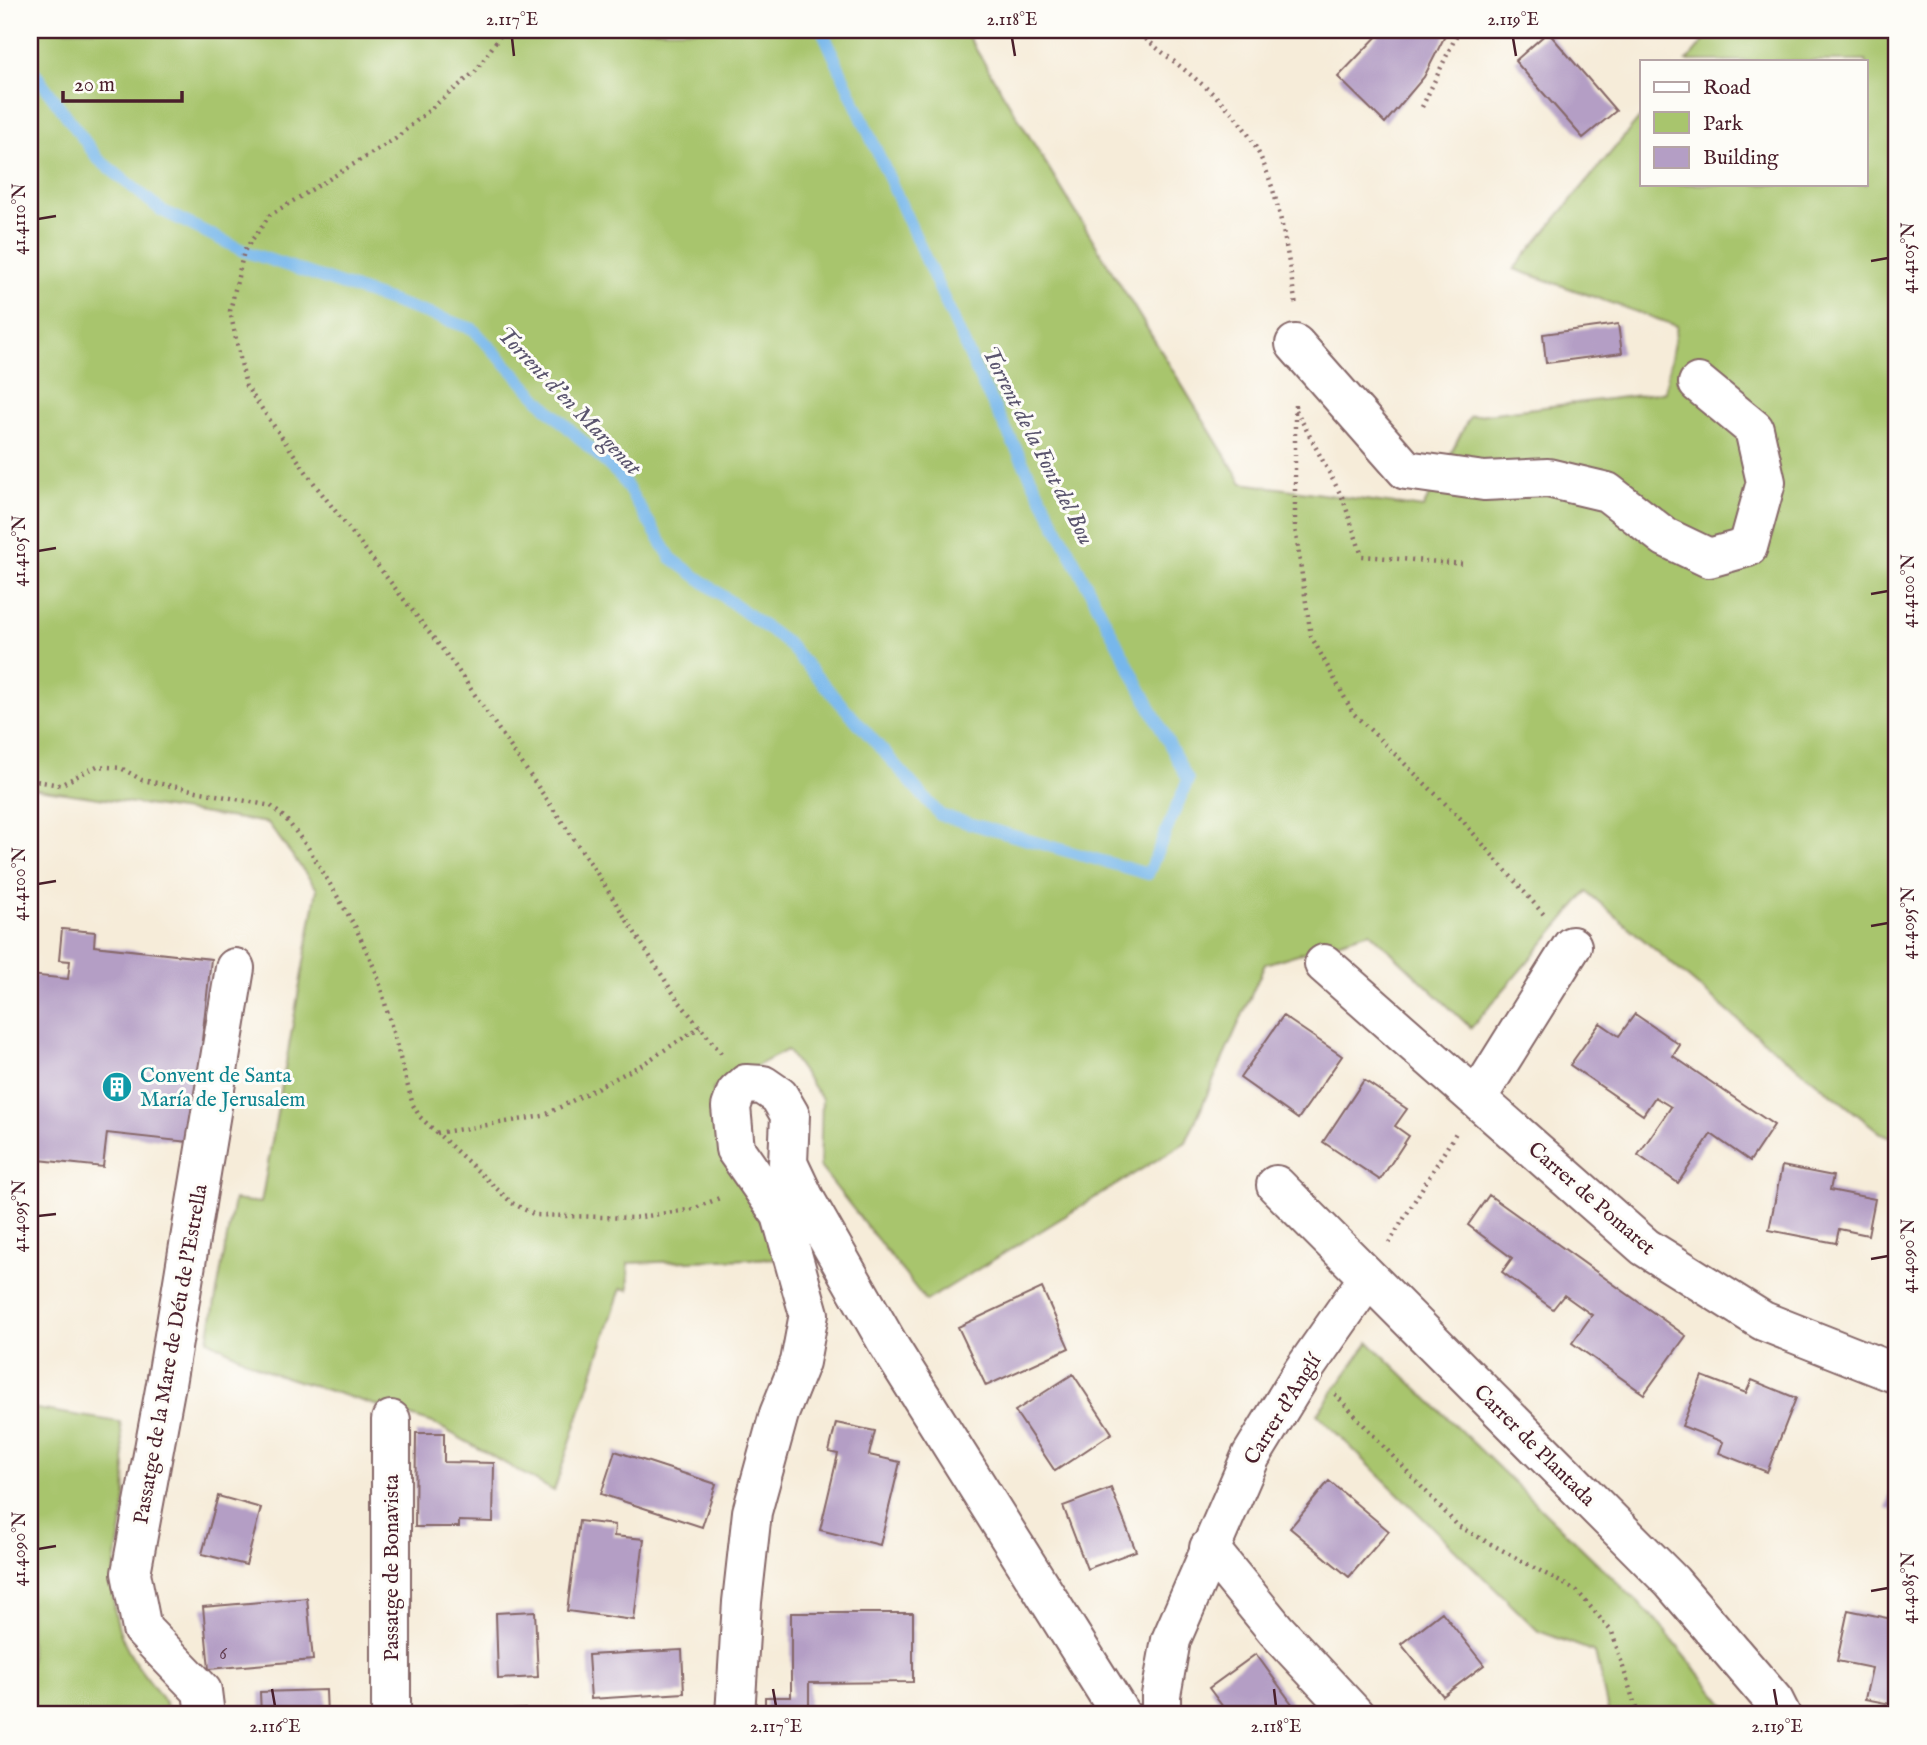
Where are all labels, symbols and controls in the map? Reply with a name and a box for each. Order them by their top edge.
text: 2.117°E [486,9,538,32]
text: 2.118°E [987,9,1037,32]
text: 2.119°E [1487,9,1539,32]
scale bar [63,60,182,104]
legend [1640,60,1868,186]
text: 20 m [74,72,115,99]
text: Road [1703,75,1751,102]
text: Park [1703,111,1744,138]
text: Building [1703,145,1779,172]
text: 41.4110°N [9,183,32,255]
text: 41.4105°N [1898,222,1921,294]
water label: Torrent d'en Margenat [490,320,649,484]
water label: Torrent de la Font del Bou [975,341,1100,550]
text: 41.4105°N [9,515,32,587]
text: 41.4100°N [1898,554,1921,628]
text: 41.4100°N [9,847,32,921]
text: 41.4095°N [1898,886,1921,959]
place label: Convent de Santa María de Jerusalem [140,1063,306,1114]
building icon: Convent de Santa María de Jerusalem [100,1070,134,1104]
street label: Carrer de Pomaret [1522,1137,1660,1262]
text: 41.4095°N [9,1179,32,1252]
street label: Passatge de la Mare de Déu de l'Estrella [128,1181,215,1526]
text: 41.4090°N [1898,1218,1921,1294]
street label: Carrer d'Anglí [1239,1348,1329,1470]
street label: Carrer de Plantada [1467,1379,1601,1513]
street label: Passatge de Bonavista [379,1474,406,1661]
text: 41.4090°N [9,1511,32,1587]
text: 41.4085°N [1898,1552,1921,1624]
house number: 6 [219,1643,227,1666]
text: 2.116°E [249,1716,301,1739]
text: 2.117°E [750,1716,802,1739]
text: 2.118°E [1251,1716,1301,1739]
text: 2.119°E [1751,1716,1803,1739]

